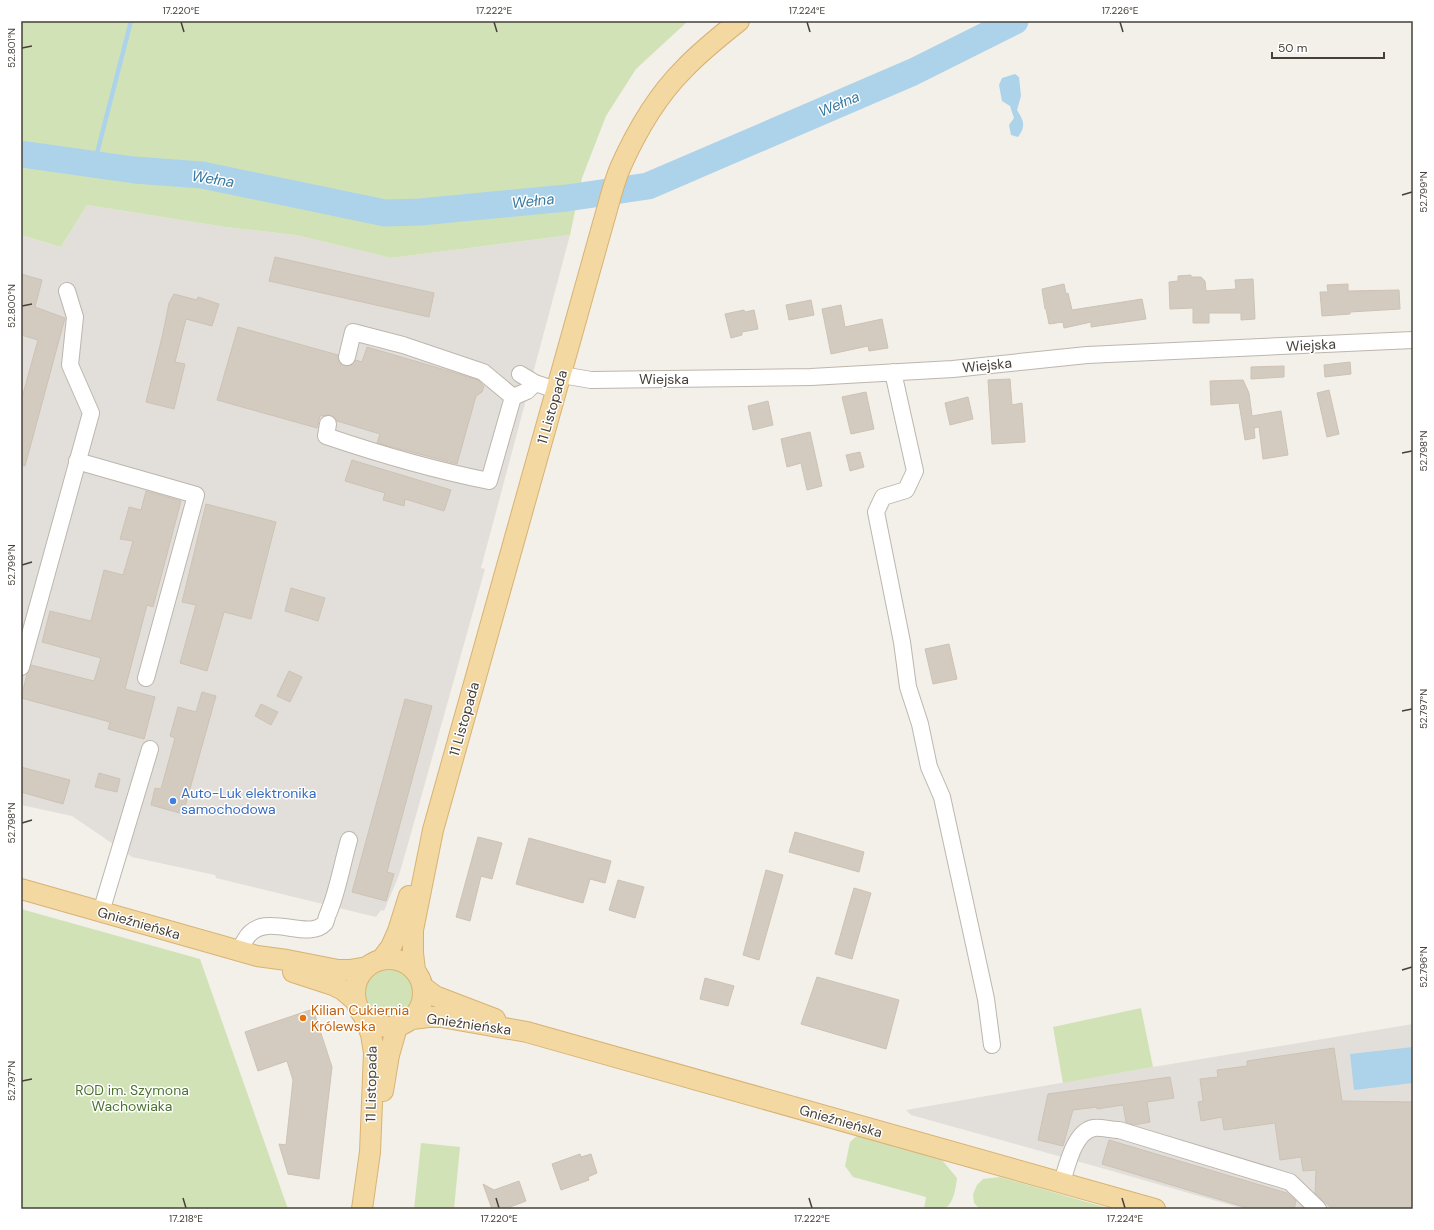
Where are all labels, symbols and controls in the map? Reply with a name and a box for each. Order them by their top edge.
text: 17.220°E [162,4,200,17]
text: 17.222°E [476,4,512,17]
text: 17.224°E [789,4,826,17]
text: 17.226°E [1102,4,1139,17]
text: 52.801°N [5,28,18,68]
scale bar [1272,34,1384,60]
text: 50 m [1278,40,1307,56]
water label: Wełna [815,86,863,122]
water label: Wełna [190,166,236,192]
text: 52.799°N [1417,171,1430,213]
water label: Wełna [511,189,555,213]
text: 52.800°N [5,284,18,328]
street label: Wiejska [1286,335,1336,355]
street label: Wiejska [961,353,1013,377]
street label: 11 Listopada [533,368,571,446]
street label: Wiejska [639,370,689,388]
text: 52.798°N [1417,430,1430,471]
text: 52.799°N [5,544,18,586]
street label: 11 Listopada [445,680,483,758]
text: 52.797°N [1417,689,1430,729]
place label: Auto-Luk elektronika samochodowa [181,784,316,818]
marker: Auto-Luk elektronika samochodowa [168,796,178,806]
text: 52.798°N [5,802,18,843]
street label: Gnieźnieńska [95,903,183,943]
text: 52.796°N [1417,946,1430,988]
place label: Kilian Cukiernia Królewska [311,1001,409,1035]
street label: Gnieźnieńska [425,1009,513,1039]
marker: Kilian Cukiernia Królewska [298,1013,308,1023]
street label: 11 Listopada [361,1046,381,1122]
text: 52.797°N [5,1061,18,1101]
park label: ROD im. Szymona Wachowiaka [75,1081,189,1115]
street label: Gnieźnieńska [797,1101,885,1141]
text: 17.218°E [169,1212,203,1225]
text: 17.220°E [480,1212,518,1225]
text: 17.222°E [794,1212,830,1225]
text: 17.224°E [1107,1212,1144,1225]

